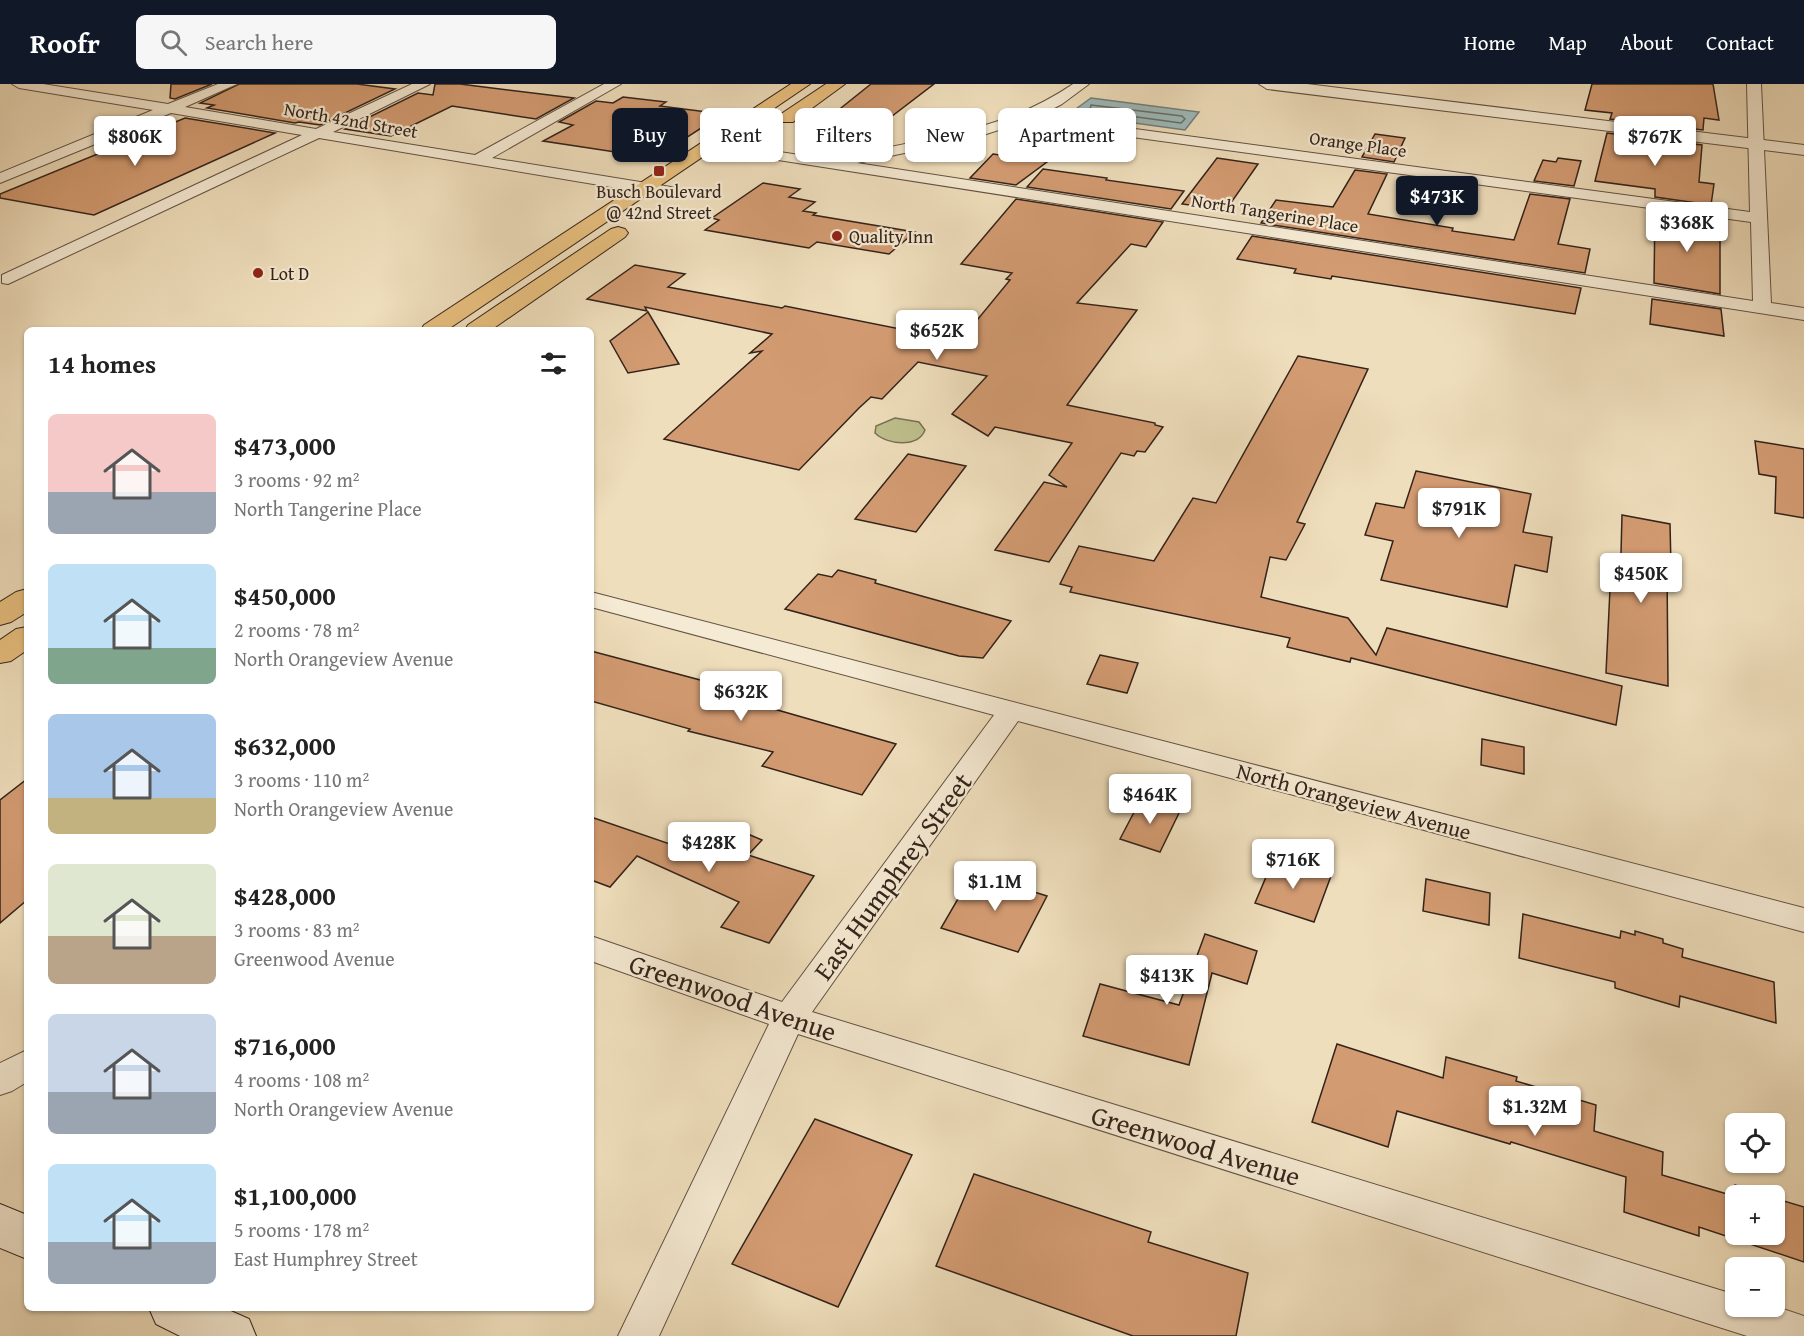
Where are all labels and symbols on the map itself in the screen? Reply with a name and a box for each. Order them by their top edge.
street label: North 42nd Street [282,95,421,145]
pin: $806K [93,116,177,167]
pin: $767K [1613,116,1697,167]
street label: Orange Place [1308,124,1408,164]
marker: Busch Boulevard @ 42nd Street [652,164,666,178]
pin: $473K [1395,176,1479,227]
place label: Busch Boulevard @ 42nd Street [596,178,722,226]
street label: North Tangerine Place [1189,186,1361,240]
pin: $368K [1645,202,1729,253]
place label: Quality Inn [849,223,933,250]
marker: Quality Inn [830,229,844,243]
place label: Lot D [270,260,309,287]
marker: Lot D [251,266,265,280]
pin: $652K [895,310,979,361]
pin: $791K [1417,488,1501,539]
pin: $450K [1599,553,1683,604]
pin: $632K [699,671,783,722]
street label: North Orangeview Avenue [1233,754,1475,848]
street label: East Humphrey Street [803,764,981,988]
pin: $464K [1108,774,1192,825]
pin: $428K [667,822,751,873]
pin: $716K [1251,839,1335,890]
pin: $1.1M [953,861,1037,912]
street label: Greenwood Avenue [624,943,842,1051]
pin: $413K [1125,955,1209,1006]
pin: $1.32M [1486,1086,1584,1137]
street label: Greenwood Avenue [1087,1094,1305,1196]

